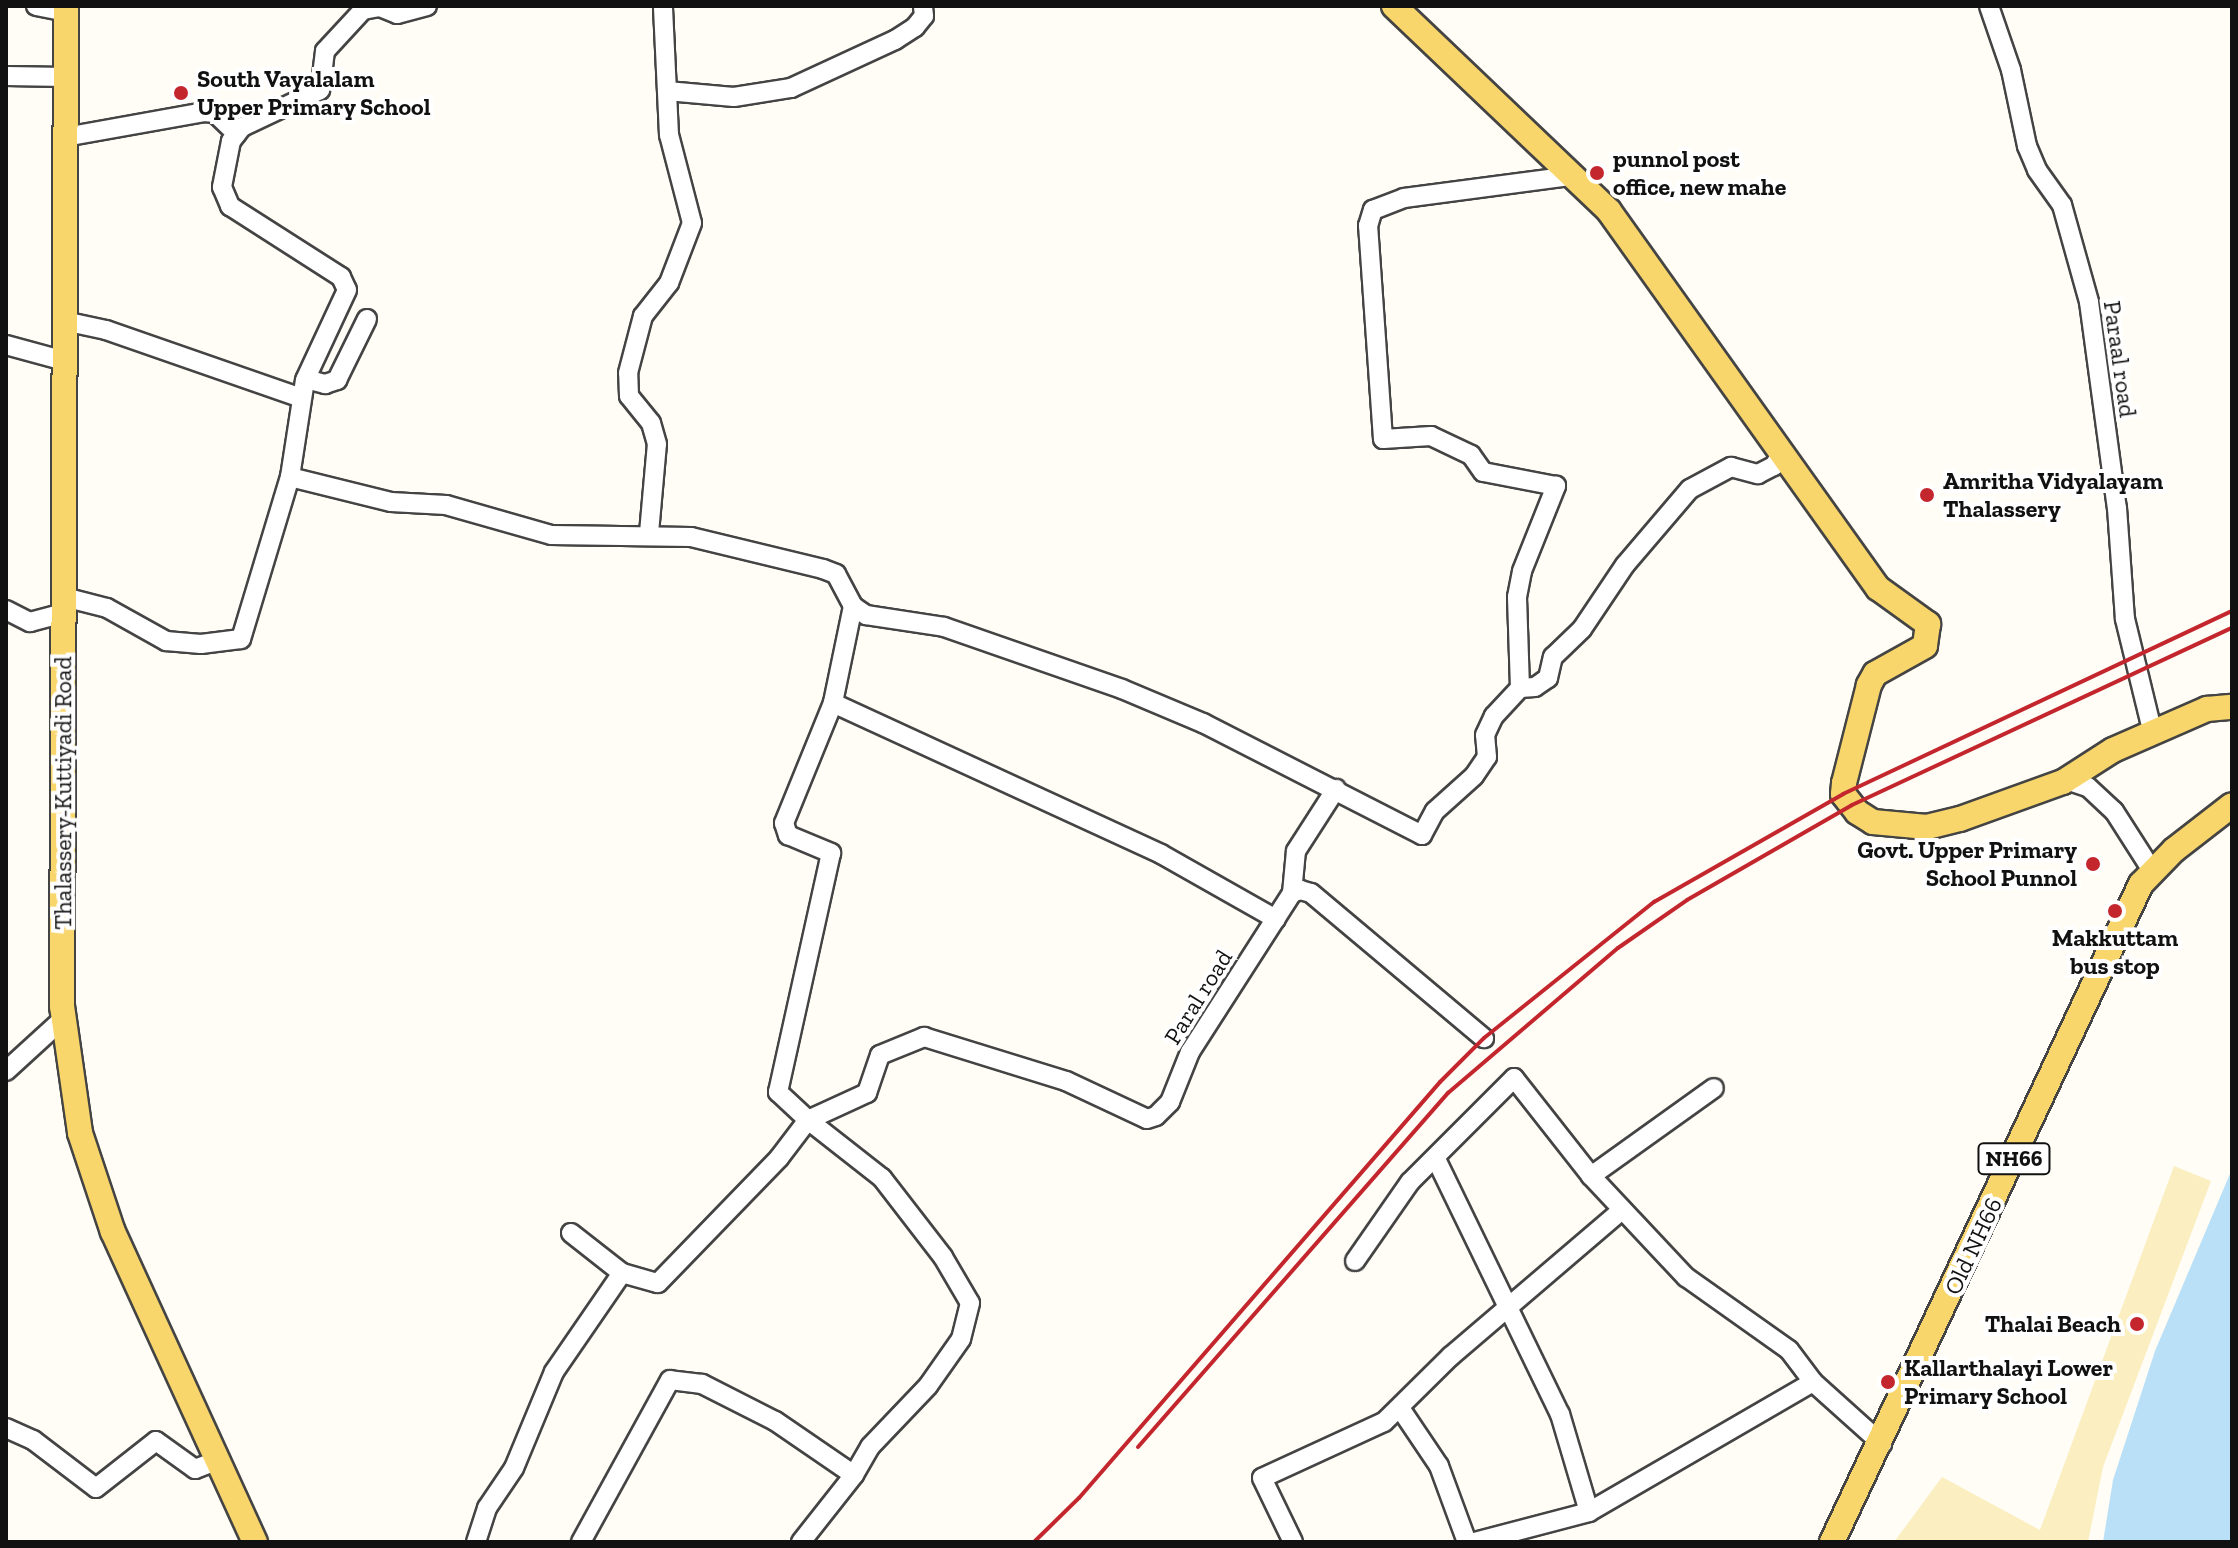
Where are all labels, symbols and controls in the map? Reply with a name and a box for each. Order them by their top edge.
place label: South Vayalalam Upper Primary School [197,65,431,121]
marker: South Vayalalam Upper Primary School [172,84,190,102]
place label: punnol post office, new mahe [1613,145,1787,201]
marker: punnol post office, new mahe [1588,164,1606,182]
street label: Paraal road [2098,299,2142,419]
place label: Amritha Vidyalayam Thalassery [1943,467,2164,523]
marker: Amritha Vidyalayam Thalassery [1918,486,1936,504]
street label: Thalassery-Kuttiyadi Road [49,656,77,930]
place label: Govt. Upper Primary School Punnol [1857,836,2077,892]
marker: Govt. Upper Primary School Punnol [2084,855,2102,873]
marker: Makkuttam bus stop [2106,902,2124,920]
place label: Makkuttam bus stop [2052,924,2178,980]
street label: Paral road [1158,944,1238,1050]
road number: NH66 [1976,1141,2052,1177]
street label: Old NH66 [1938,1193,2008,1299]
place label: Thalai Beach [1985,1310,2121,1338]
marker: Thalai Beach [2128,1315,2146,1333]
place label: Kallarthalayi Lower Primary School [1904,1354,2113,1410]
marker: Kallarthalayi Lower Primary School [1879,1373,1897,1391]

